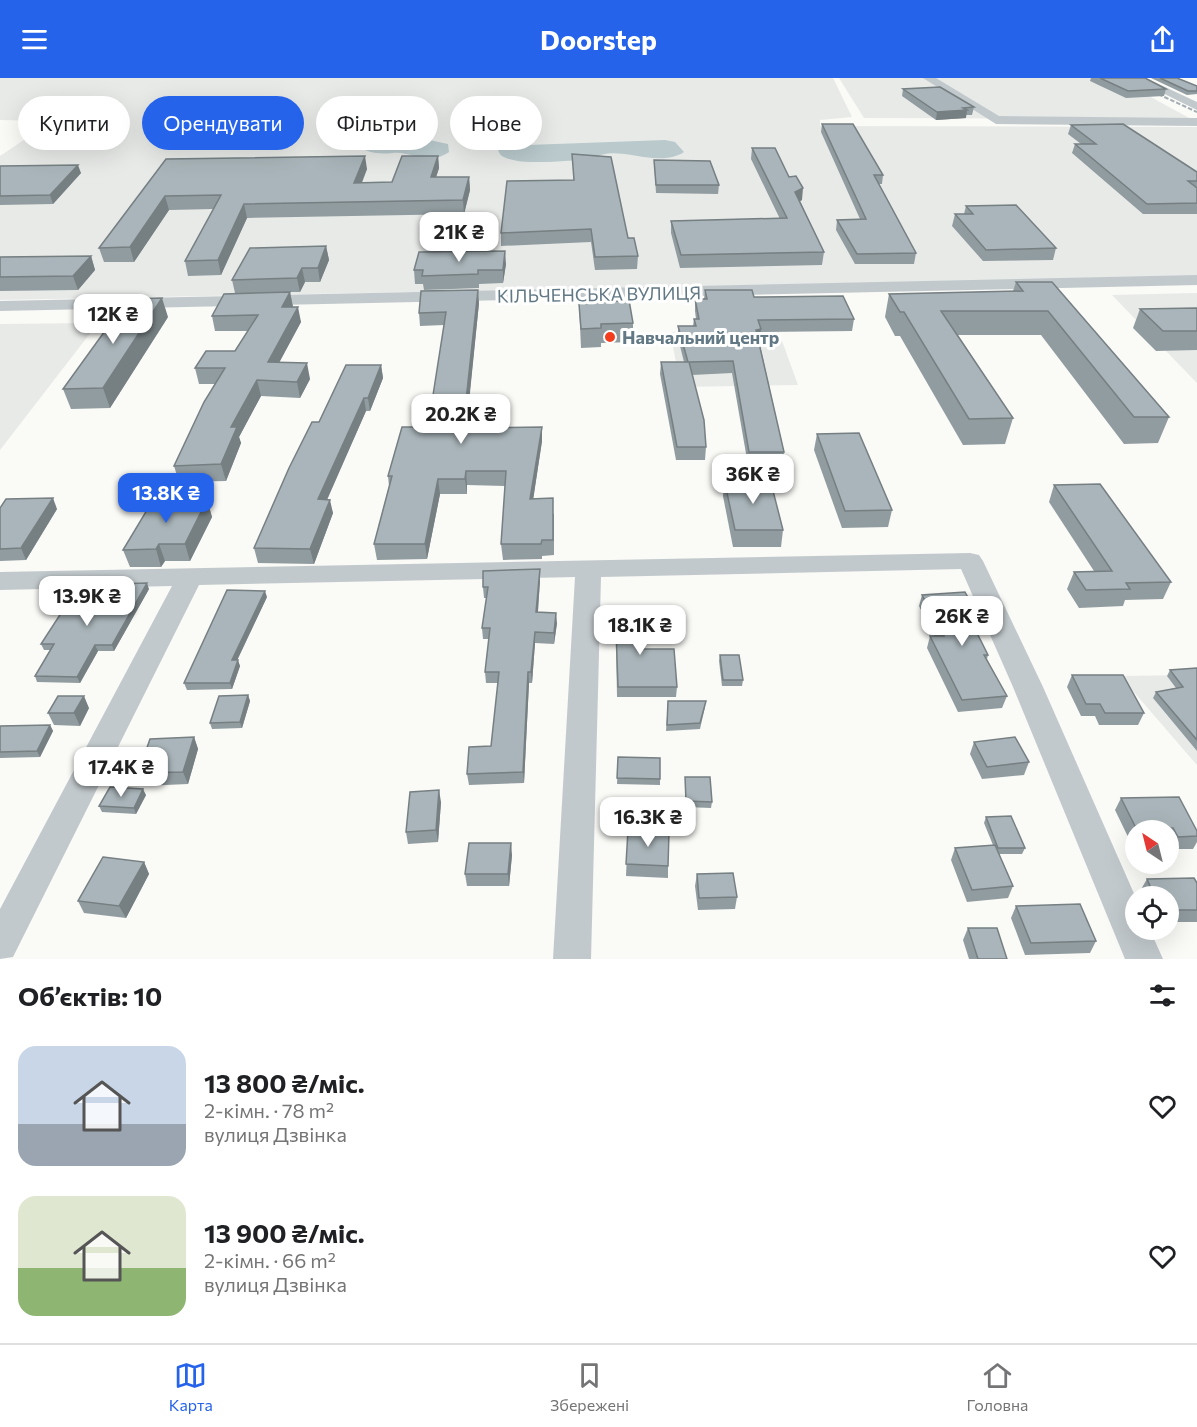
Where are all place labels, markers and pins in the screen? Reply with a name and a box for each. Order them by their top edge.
pin: 21K ₴ [417,212,501,263]
pin: 12K ₴ [71,294,155,345]
place label: Навчальний центр [622,326,779,348]
marker: Навчальний центр [603,330,617,344]
pin: 20.2K ₴ [406,394,516,445]
pin: 36K ₴ [711,454,795,505]
pin: 13.8K ₴ [111,473,221,524]
pin: 13.9K ₴ [32,576,142,627]
pin: 26K ₴ [920,596,1004,647]
pin: 18.1K ₴ [585,605,695,656]
pin: 17.4K ₴ [66,747,176,798]
pin: 16.3K ₴ [593,797,703,848]

